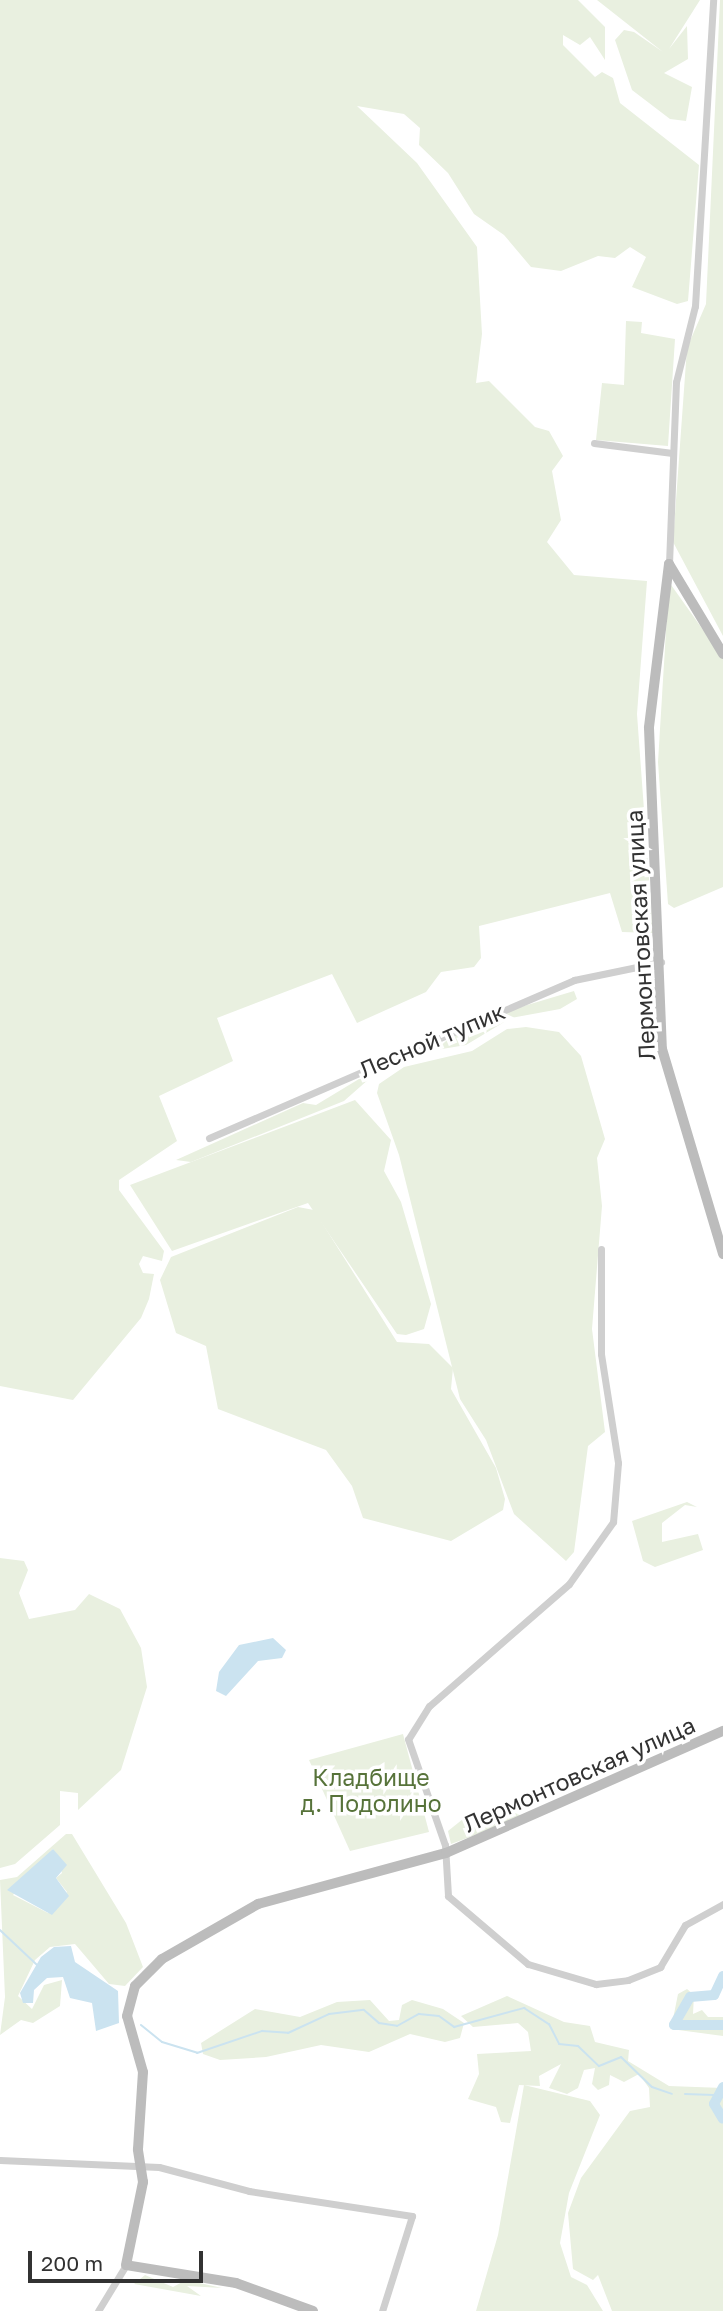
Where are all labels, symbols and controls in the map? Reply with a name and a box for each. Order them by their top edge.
street label: Лермонтовская улица [620,809,660,1061]
street label: Лесной тупик [355,997,509,1083]
street label: Лермонтовская улица [459,1710,699,1838]
park label: Кладбище д. Подолино [300,1763,442,1817]
scale bar [32,2238,206,2282]
text: 200 m [41,2250,103,2276]

